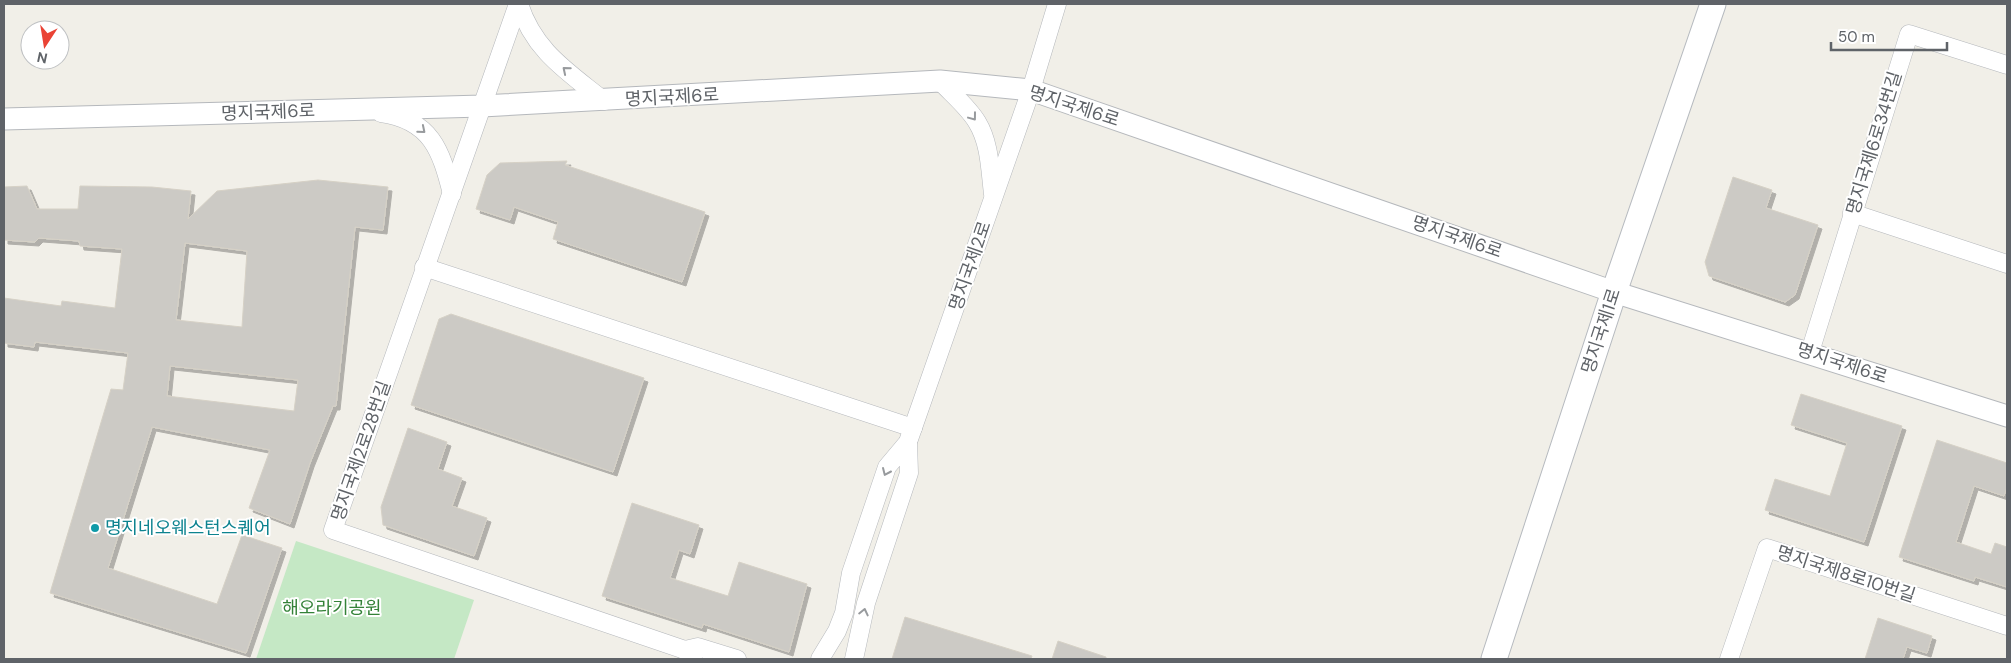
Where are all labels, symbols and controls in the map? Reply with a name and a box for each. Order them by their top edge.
north arrow [20,20,70,70]
scale bar [1831,20,1947,52]
text: 50 m [1838,27,1875,47]
text: N [35,48,49,68]
one-way arrow [562,67,571,76]
street label: 명지국제6로34번길 [1841,68,1907,218]
street label: 명지국제6로 [1026,80,1122,132]
street label: 명지국제6로 [624,83,720,111]
street label: 명지국제6로 [221,98,315,126]
one-way arrow [967,111,976,121]
one-way arrow [416,125,425,133]
street label: 명지국제6로 [1409,210,1505,264]
street label: 명지국제2로 [943,218,997,314]
street label: 명지국제1로 [1576,285,1626,377]
street label: 명지국제6로 [1794,337,1890,389]
street label: 명지국제2로28번길 [326,377,396,525]
one-way arrow [882,467,892,476]
place label: 명지네오웨스턴스퀘어 [105,516,271,540]
marker: 명지네오웨스턴스퀘어 [89,522,101,534]
street label: 명지국제8로10번길 [1773,540,1919,608]
park label: 해오라기공원 [282,596,382,620]
one-way arrow [858,607,869,616]

